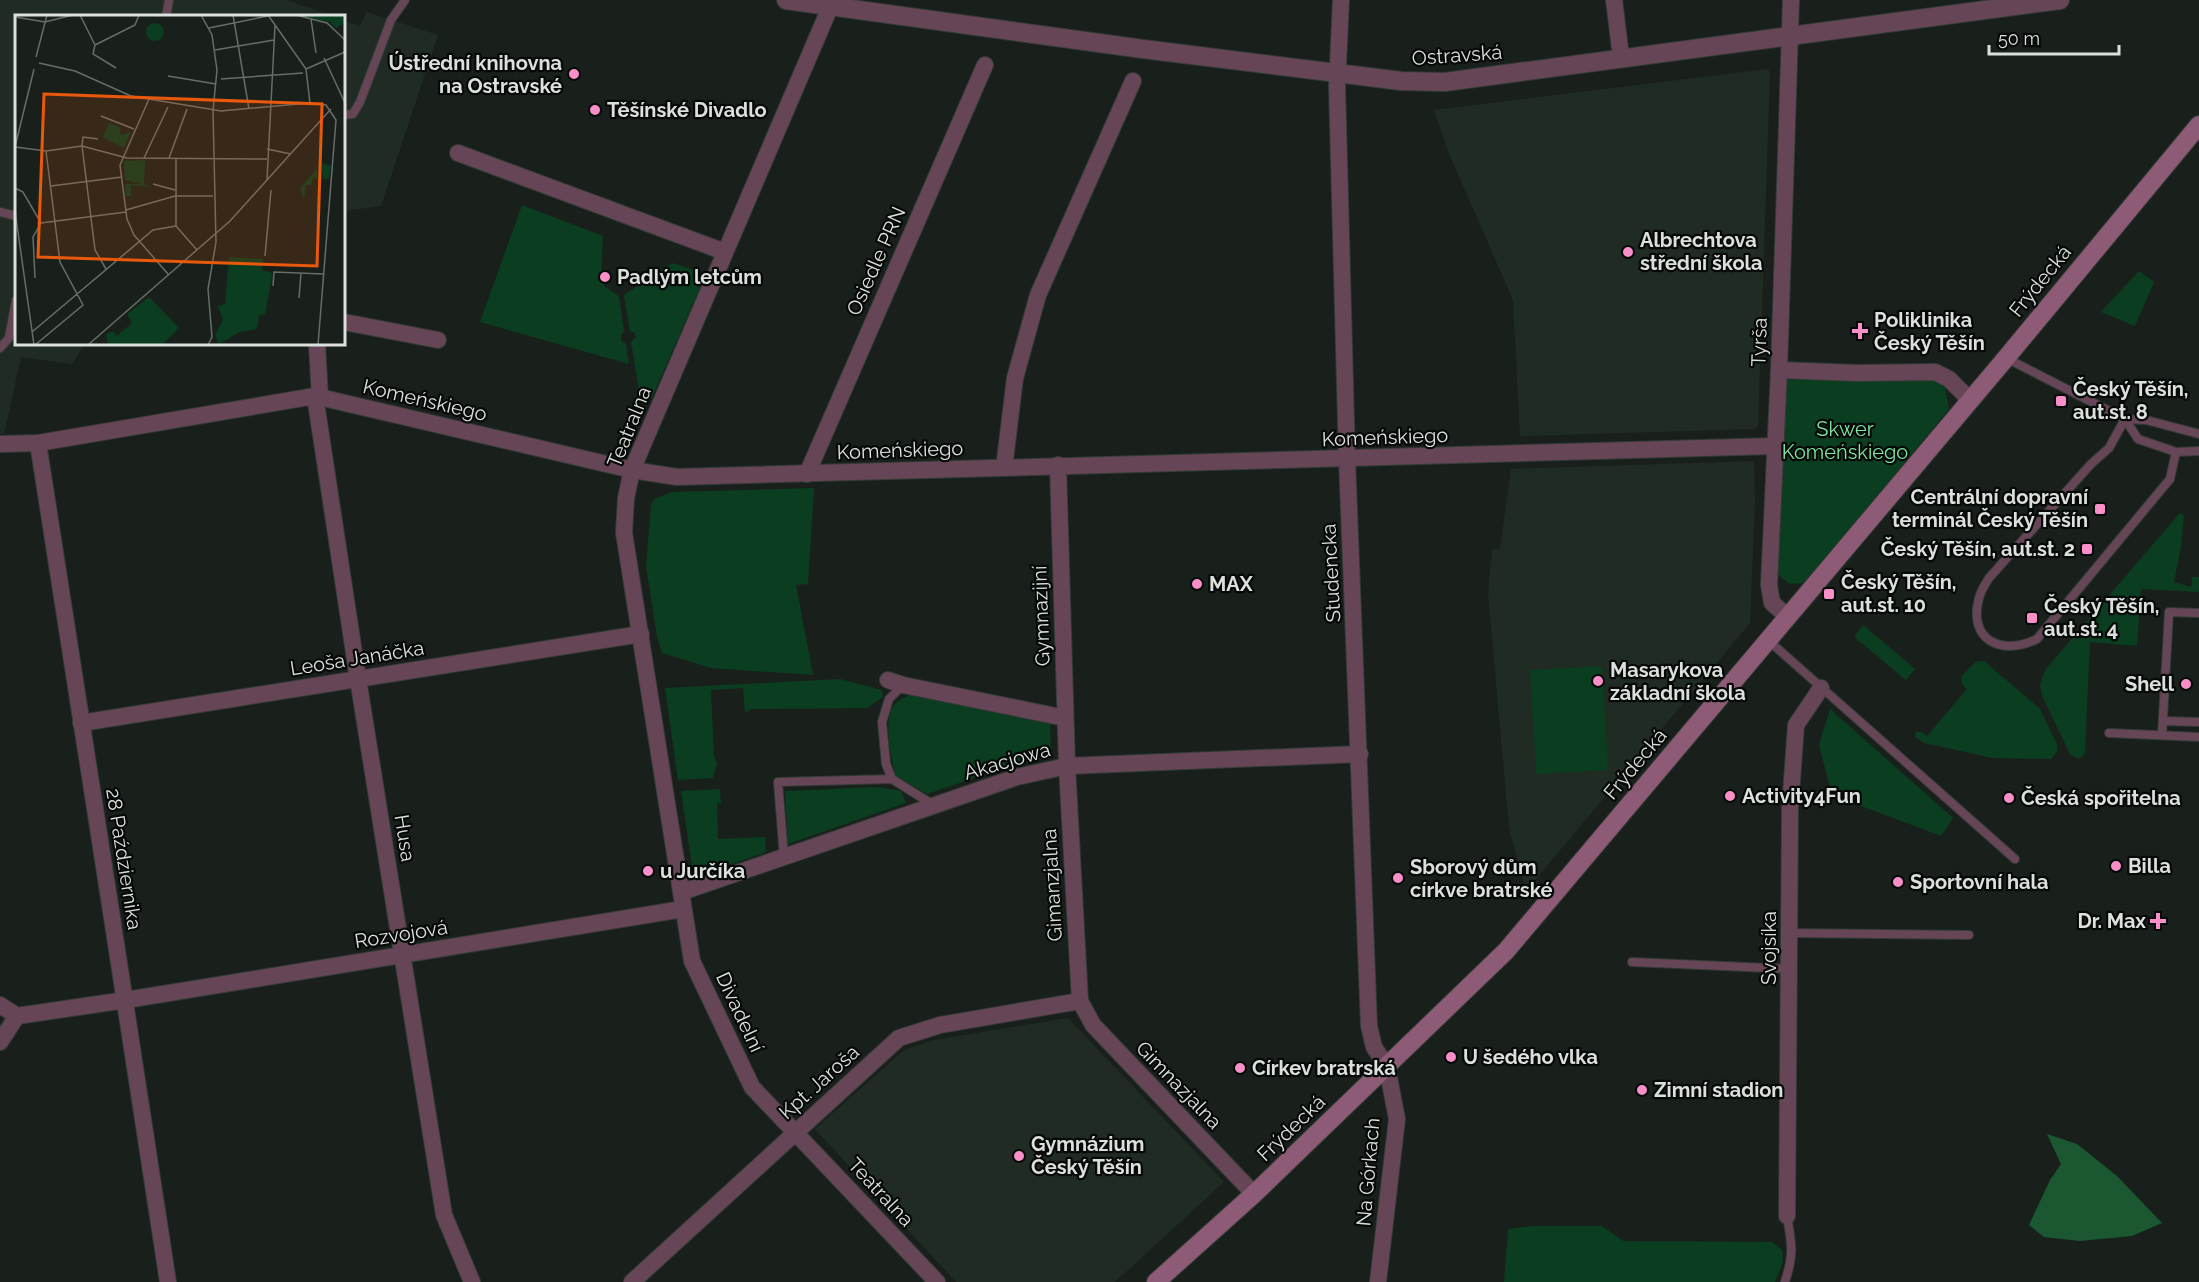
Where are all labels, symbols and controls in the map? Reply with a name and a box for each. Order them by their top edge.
inset map [15,15,345,345]
scale bar [1989,18,2120,56]
text: 50 m [1998,28,2040,49]
street label: Ostravská [1411,40,1503,70]
place label: Ústřední knihovna na Ostravské [389,51,562,98]
marker: Ústřední knihovna na Ostravské [567,67,581,81]
place label: Těšínské Divadlo [607,98,767,122]
marker: Těšínské Divadlo [588,103,602,117]
street label: Osiedle PRN [841,203,911,319]
place label: Albrechtova střední škola [1640,228,1762,275]
street label: Frýdecká [2004,240,2076,322]
marker: Albrechtova střední škola [1621,245,1635,259]
place label: Padlým letcům [617,265,762,289]
marker: Padlým letcům [598,270,612,284]
place label: Poliklinika Český Těšín [1874,308,1985,355]
street label: Tyrša [1746,317,1772,367]
marker: Poliklinika Český Těšín [1851,322,1869,340]
street label: Komeńskiego [361,374,489,426]
place label: Český Těšín, aut.st. 8 [2073,376,2189,424]
street label: Teatralna [602,383,656,471]
marker: Český Těšín, aut.st. 8 [2054,394,2068,408]
park label: Skwer Komeńskiego [1782,417,1908,464]
street label: Komeńskiego [1321,423,1449,451]
street label: Komeńskiego [836,436,964,464]
place label: Centrální dopravní terminál Český Těšín [1892,485,2089,532]
marker: Centrální dopravní terminál Český Těšín [2093,502,2107,516]
street label: Studencka [1316,523,1346,623]
place label: Český Těšín, aut.st. 2 [1881,536,2075,561]
marker: Český Těšín, aut.st. 2 [2080,542,2094,556]
street label: Gymnazijní [1027,565,1055,667]
place label: Český Těšín, aut.st. 10 [1841,569,1957,617]
place label: MAX [1209,572,1253,596]
marker: MAX [1190,577,1204,591]
marker: Český Těšín, aut.st. 10 [1822,587,1836,601]
place label: Český Těšín, aut.st. 4 [2044,593,2160,641]
marker: Český Těšín, aut.st. 4 [2025,611,2039,625]
street label: Leoša Janáčka [288,636,426,680]
place label: Masarykova základní škola [1610,658,1746,705]
place label: Shell [2125,672,2175,696]
marker: Masarykova základní škola [1591,674,1605,688]
marker: Shell [2179,677,2193,691]
street label: Frýdecká [1598,724,1672,804]
street label: Akacjowa [961,737,1053,785]
place label: Activity4Fun [1742,784,1861,808]
place label: Česká spořitelna [2021,785,2181,810]
street label: 28 Października [101,786,147,932]
marker: Activity4Fun [1723,789,1737,803]
marker: Česká spořitelna [2002,791,2016,805]
street label: Husa [389,813,421,863]
street label: Gimanzjalna [1037,828,1067,942]
place label: Billa [2128,854,2171,878]
place label: Sborový dům církve bratrské [1410,855,1552,902]
place label: u Jurčíka [660,859,745,883]
marker: Billa [2109,859,2123,873]
marker: u Jurčíka [641,864,655,878]
place label: Sportovní hala [1910,870,2048,894]
marker: Sborový dům církve bratrské [1391,871,1405,885]
marker: Sportovní hala [1891,875,1905,889]
place label: Dr. Max [2077,909,2146,933]
street label: Svojsíka [1757,911,1781,985]
marker: Dr. Max [2151,914,2165,928]
street label: Rozvojová [353,915,449,953]
street label: Divadelní [711,968,769,1056]
street label: Gimnazjalna [1131,1036,1227,1134]
street label: Kpt. Jaroša [774,1040,864,1124]
place label: U šedého vlka [1463,1045,1598,1069]
marker: U šedého vlka [1444,1050,1458,1064]
place label: Církev bratrská [1252,1056,1396,1080]
marker: Církev bratrská [1233,1061,1247,1075]
place label: Zimní stadion [1654,1078,1783,1102]
marker: Zimní stadion [1635,1083,1649,1097]
street label: Frýdecká [1252,1090,1330,1166]
street label: Na Górkach [1351,1117,1385,1227]
place label: Gymnázium Český Těšín [1031,1132,1144,1179]
marker: Gymnázium Český Těšín [1012,1149,1026,1163]
street label: Teatralna [843,1153,919,1231]

